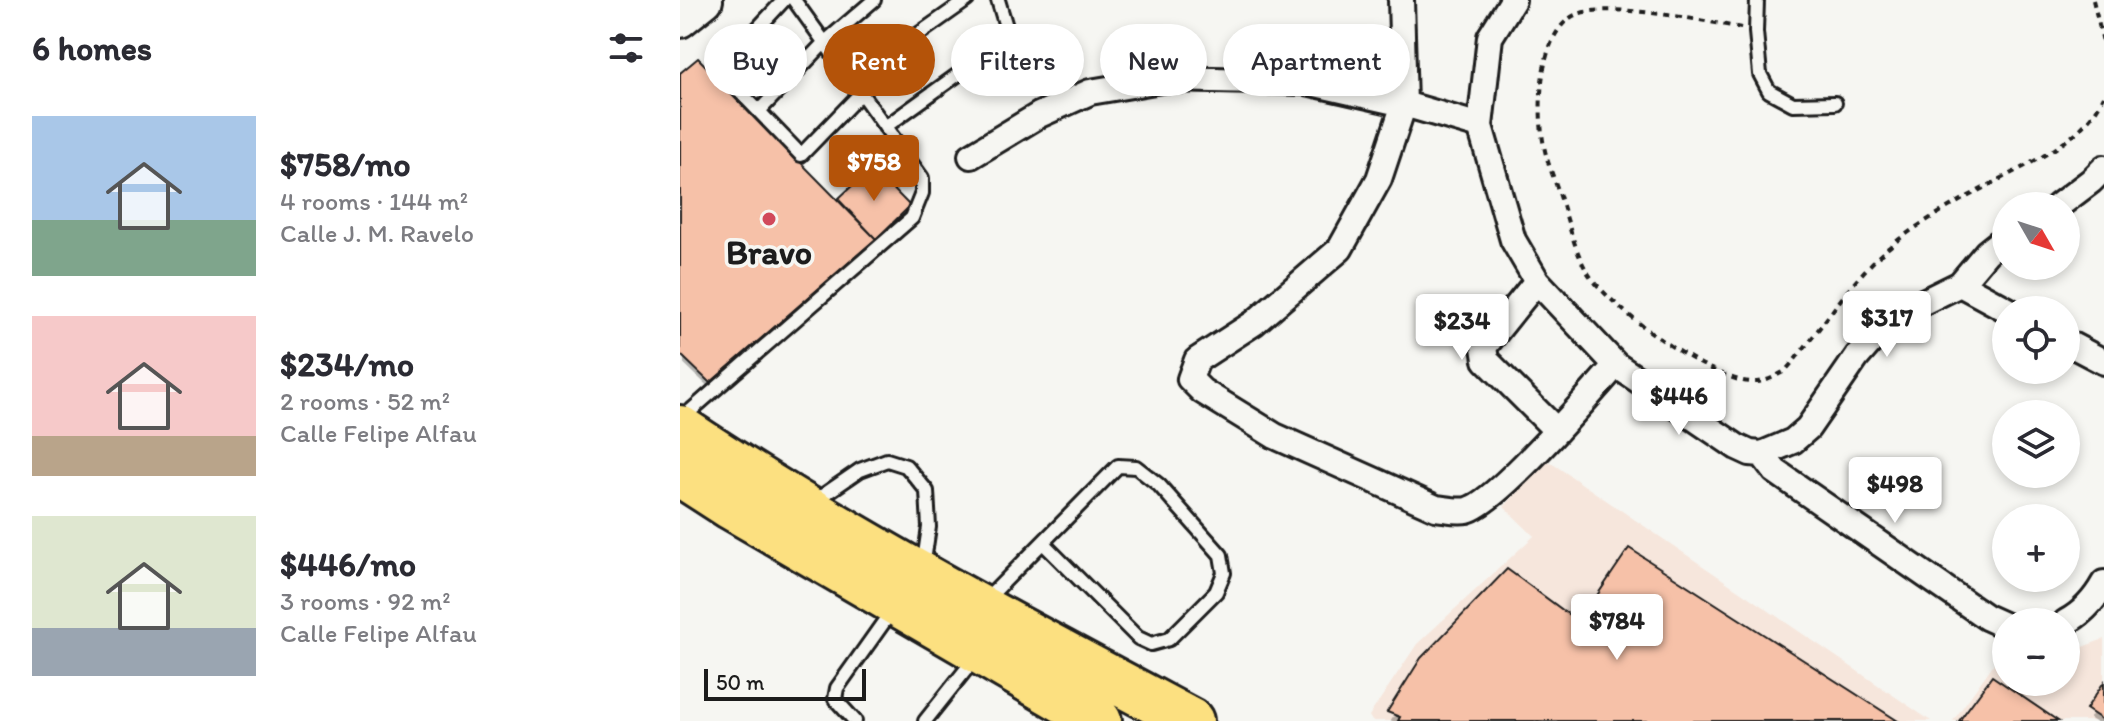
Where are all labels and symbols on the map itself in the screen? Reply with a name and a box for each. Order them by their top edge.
pin: $758 [827,135,921,203]
north arrow [1992,192,2080,280]
marker: Bravo [760,210,778,228]
place label: Bravo [726,232,812,273]
pin: $317 [1840,291,1934,359]
pin: $234 [1415,294,1509,362]
pin: $446 [1632,369,1726,437]
pin: $498 [1848,457,1942,525]
pin: $784 [1570,594,1664,662]
scale bar [704,665,866,701]

